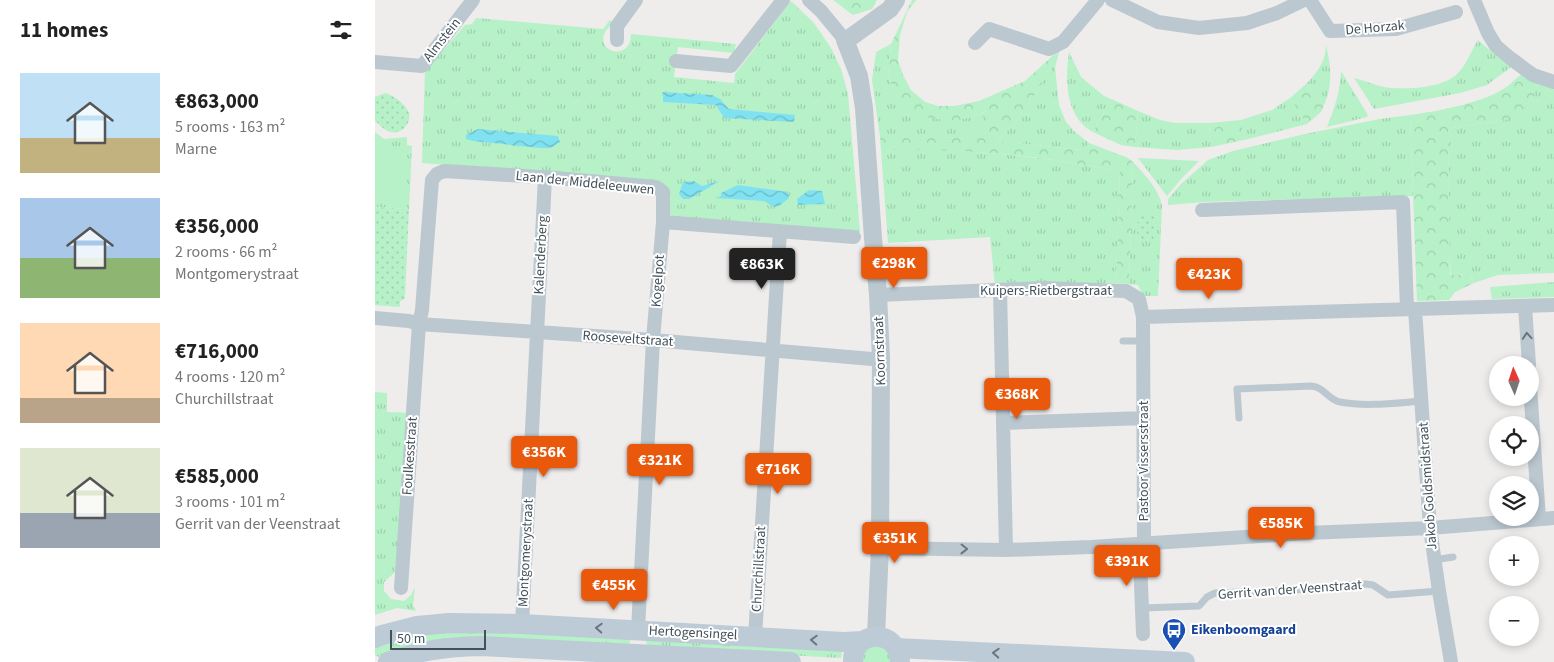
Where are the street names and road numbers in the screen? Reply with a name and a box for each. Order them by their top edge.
street label: Almstein [418,14,466,66]
street label: De Horzak [1344,15,1406,41]
street label: Laan der Middeleeuwen [515,166,655,200]
street label: Kalenderberg [529,215,553,295]
street label: Kogelpot [646,254,670,308]
street label: Kuipers-Rietbergstraat [980,281,1112,301]
street label: Koornstraat [869,316,891,386]
street label: Rooseveltstraat [582,326,674,352]
street label: Pastoor Vissersstraat [1134,400,1154,521]
street label: Foulkesstraat [397,416,423,496]
street label: Jakob Goldsmidstraat [1414,421,1442,551]
street label: Montgomerystraat [513,498,539,608]
street label: Churchillstraat [747,525,771,612]
street label: Gerrit van der Veenstraat [1217,575,1363,605]
street label: Hertogensingel [648,621,738,645]

